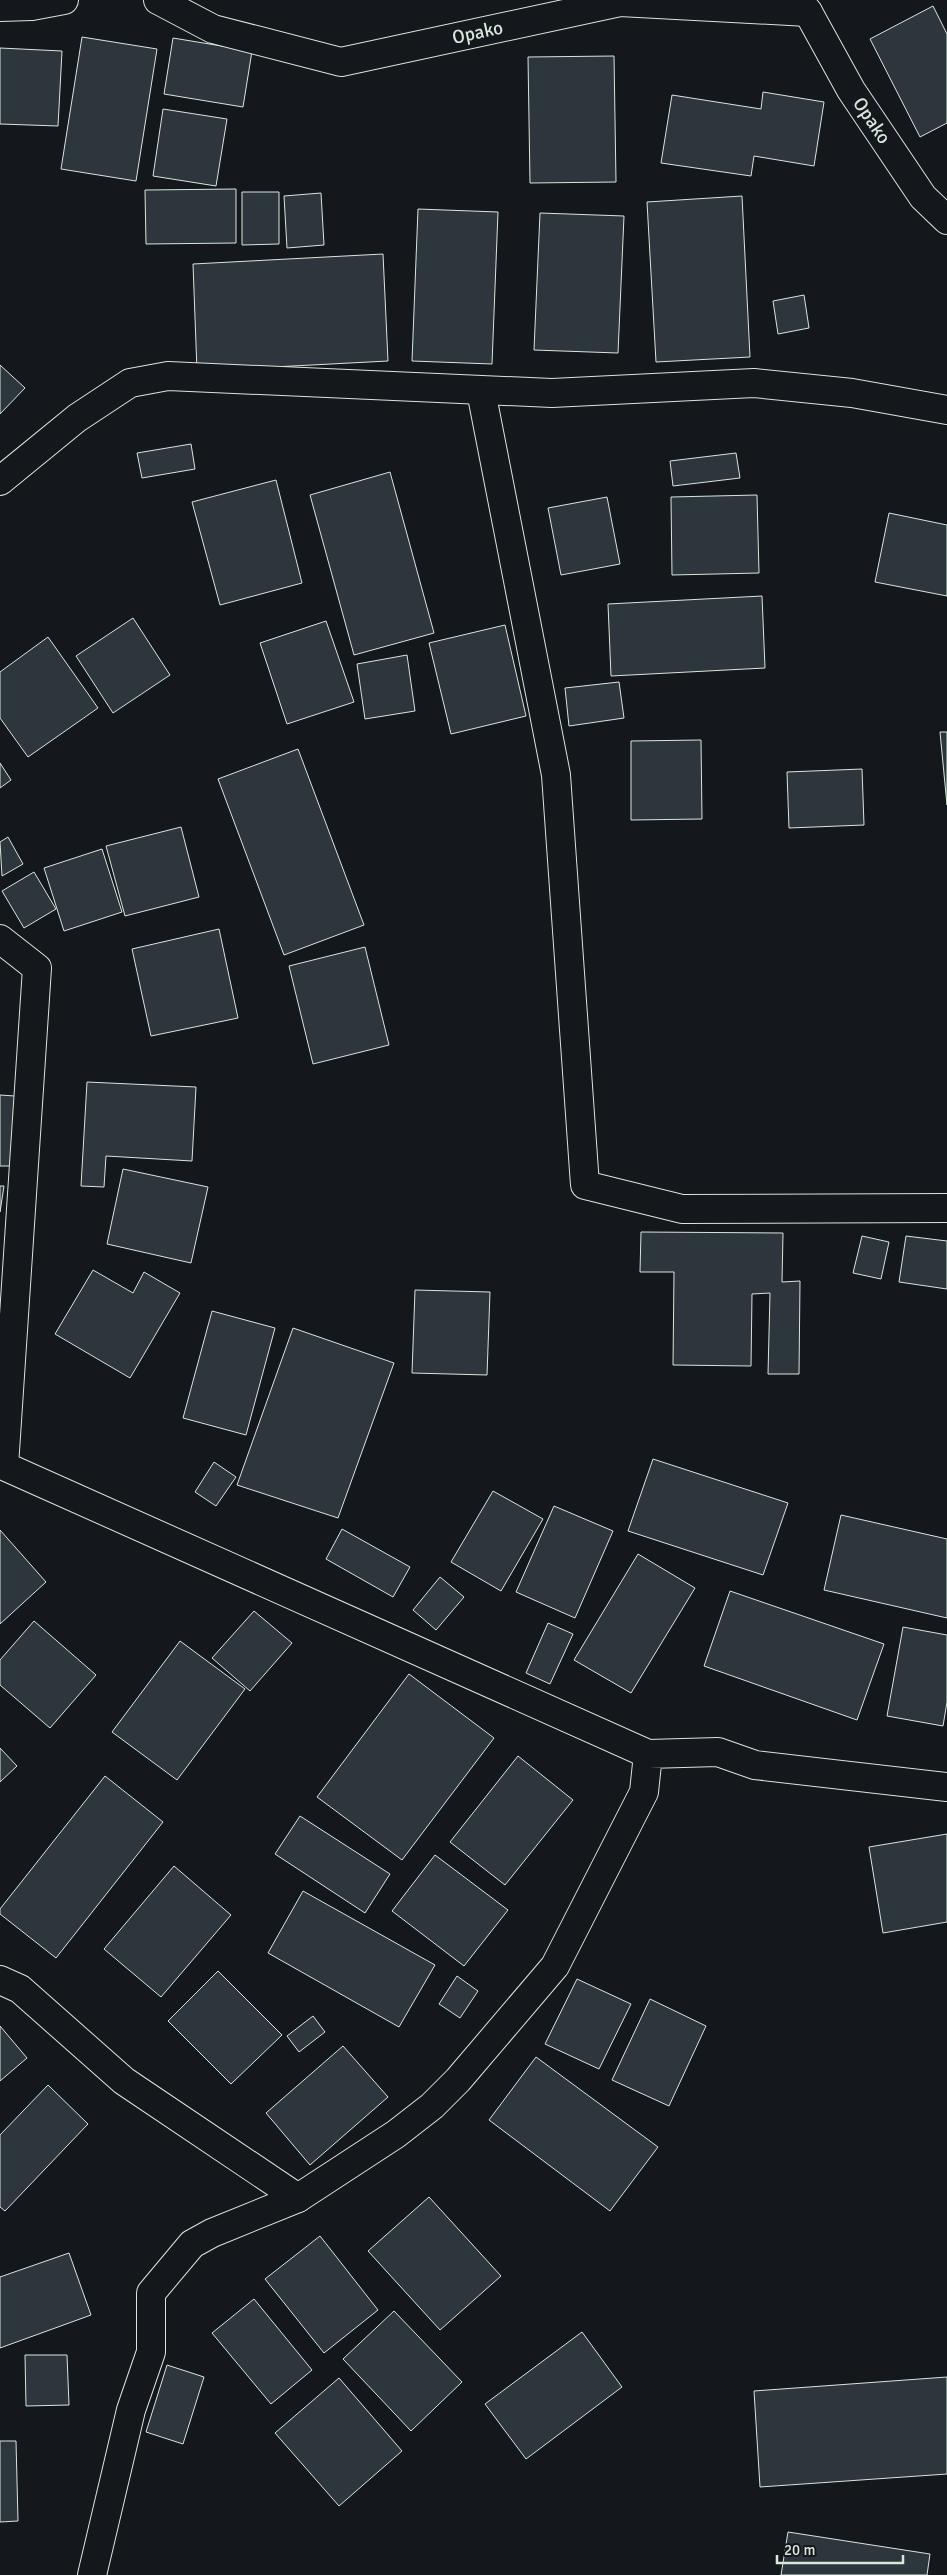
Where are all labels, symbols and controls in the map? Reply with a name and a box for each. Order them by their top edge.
street label: Opako [450,15,505,50]
street label: Opako [847,93,896,149]
scale bar [777,2532,903,2564]
text: 20 m [784,2541,815,2559]

